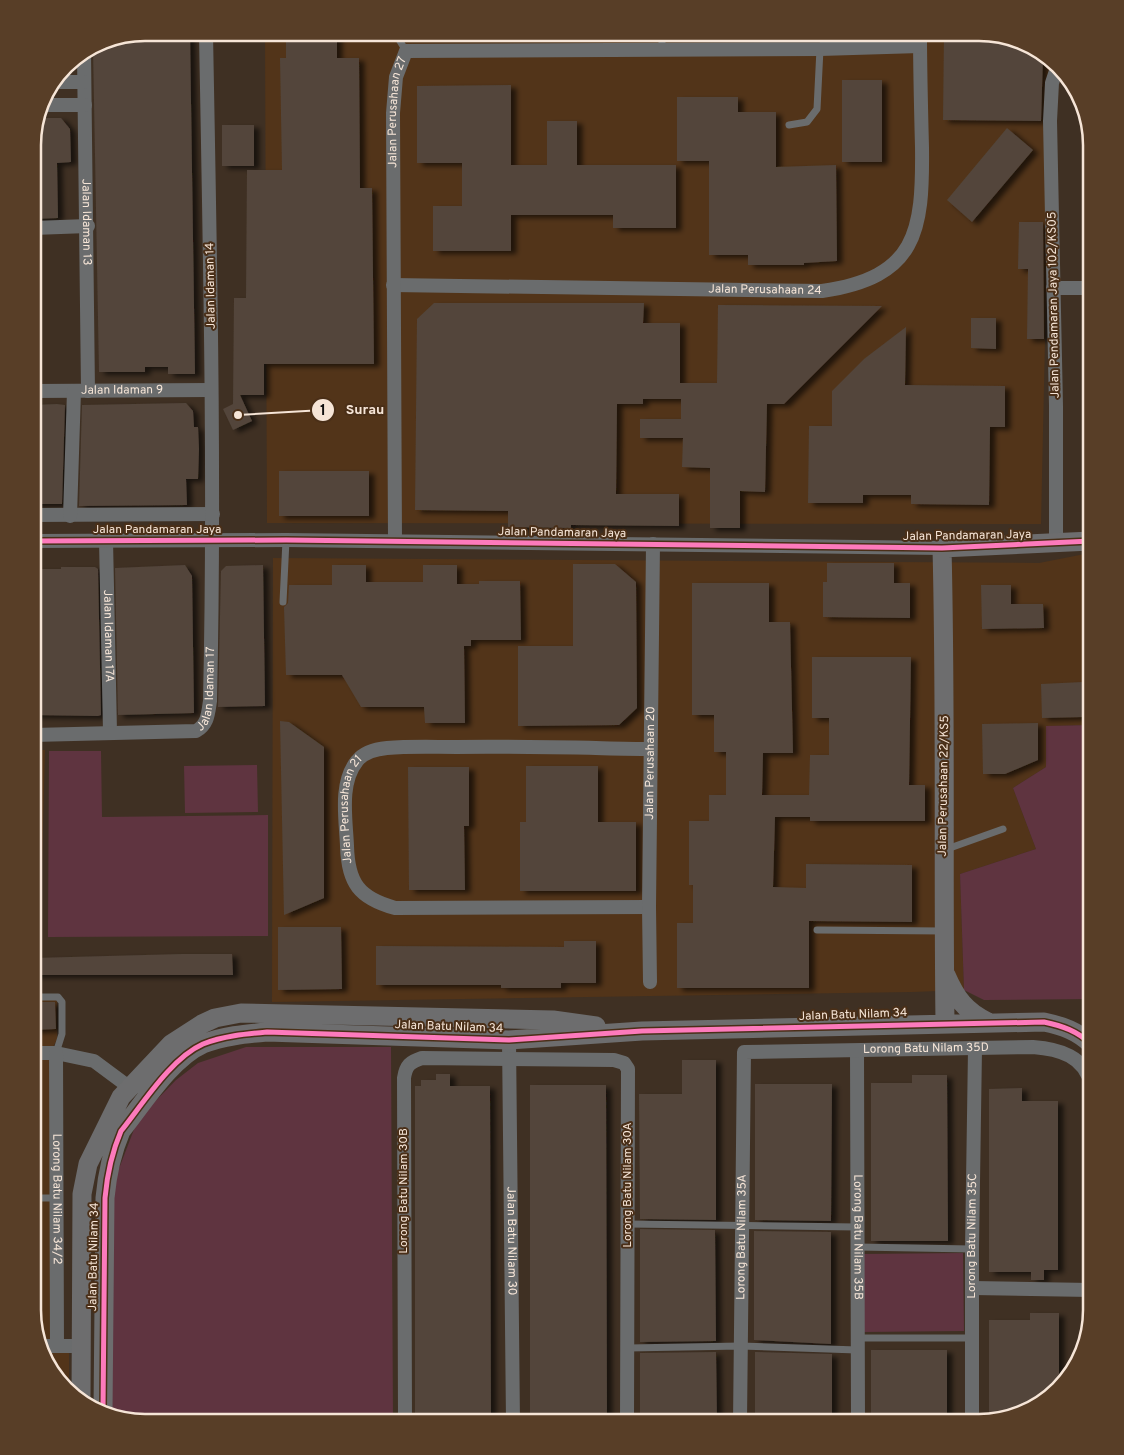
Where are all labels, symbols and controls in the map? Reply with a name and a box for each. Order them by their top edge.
street label: Jalan Perusahaan 27 [385,55,411,168]
street label: Jalan Idaman 13 [77,179,95,265]
street label: Jalan Pendamaran Jaya 102/KS05 [1044,211,1064,399]
street label: Jalan Idaman 14 [202,243,220,329]
street label: Jalan Perusahaan 24 [708,281,822,299]
street label: Jalan Idaman 9 [81,382,163,399]
callout: Surau [311,395,395,424]
text: 1 [320,402,326,421]
text: Surau [346,402,384,419]
street label: Jalan Pandamaran Jaya [93,522,221,538]
street label: Jalan Pandamaran Jaya [498,524,626,542]
street label: Jalan Pandamaran Jaya [903,527,1031,545]
street label: Jalan Idaman 17A [99,590,117,682]
street label: Jalan Idaman 17 [193,647,219,735]
street label: Jalan Perusahaan 20 [642,706,659,820]
street label: Jalan Perusahaan 22/KS5 [935,715,953,857]
street label: Jalan Perusahaan 21 [337,752,366,865]
street label: Jalan Batu Nilam 34 [798,1005,908,1025]
street label: Jalan Batu Nilam 34 [394,1017,504,1037]
street label: Lorong Batu Nilam 35D [863,1040,989,1058]
street label: Lorong Batu Nilam 30A [620,1122,636,1248]
street label: Lorong Batu Nilam 30B [396,1128,412,1254]
street label: Lorong Batu Nilam 34/2 [48,1133,65,1265]
street label: Lorong Batu Nilam 35C [964,1173,981,1299]
street label: Lorong Batu Nilam 35A [733,1174,751,1300]
street label: Lorong Batu Nilam 35B [849,1174,866,1300]
street label: Jalan Batu Nilam 30 [503,1186,520,1296]
street label: Jalan Batu Nilam 34 [85,1202,103,1312]

